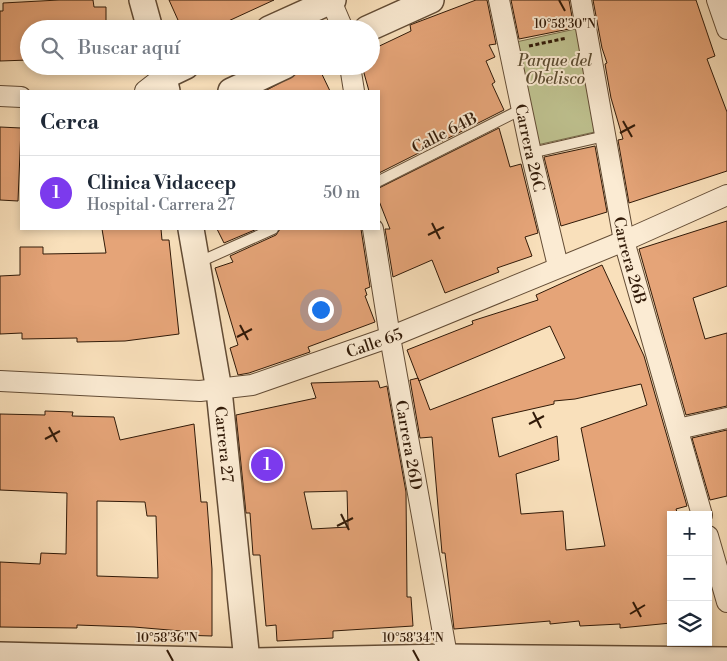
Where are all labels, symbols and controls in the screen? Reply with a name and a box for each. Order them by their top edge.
text: 10°58'30"N [534,17,596,32]
search box [20,20,380,75]
icon: search [38,34,66,62]
text: Buscar aquí [78,36,180,60]
park label: Parque del Obelisco [517,51,593,89]
street label: Carrera 26C [510,102,549,194]
street label: Calle 64B [408,108,481,158]
text: Cerca [40,110,99,136]
text: Clinica Vidaceep [87,171,236,195]
text: 1 [52,183,60,203]
text: 50 m [323,183,360,203]
text: Hospital · Carrera 27 [87,195,235,215]
street label: Carrera 26B [609,215,650,307]
your location [308,297,334,323]
street label: Calle 65 [344,324,406,362]
street label: Carrera 26D [391,399,426,492]
street label: Carrera 27 [210,405,238,484]
pin: 1 [251,446,283,484]
map controls [667,511,712,646]
button: + [667,511,712,556]
button: − [667,556,712,601]
button: layers [667,601,712,646]
text: 10°58'36"N [136,631,198,646]
text: 10°58'34"N [382,631,444,646]

